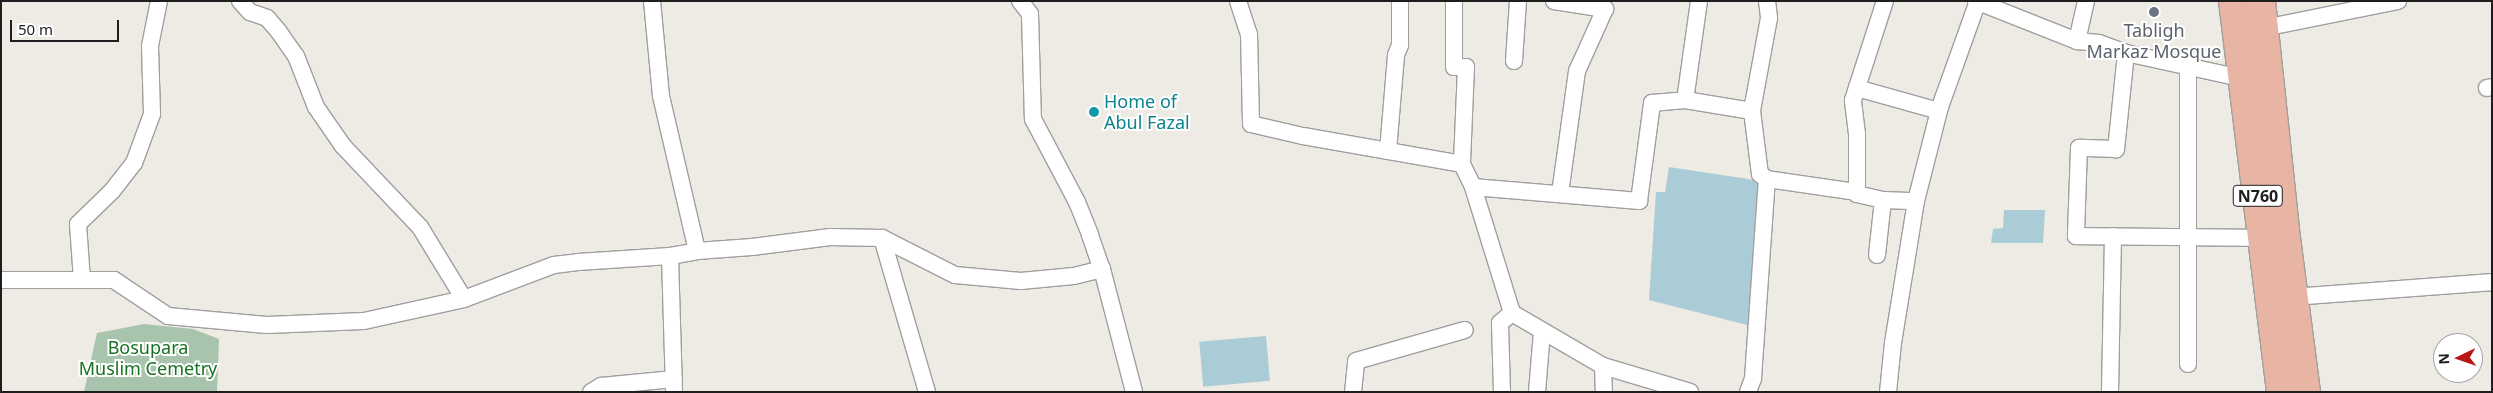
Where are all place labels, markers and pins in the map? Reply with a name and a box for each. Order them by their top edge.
marker: Tabligh Markaz Mosque [2148,6,2160,18]
place label: Tabligh Markaz Mosque [2087,20,2221,62]
place label: Home of Abul Fazal [1104,91,1190,134]
marker: Home of Abul Fazal [1088,106,1100,118]

